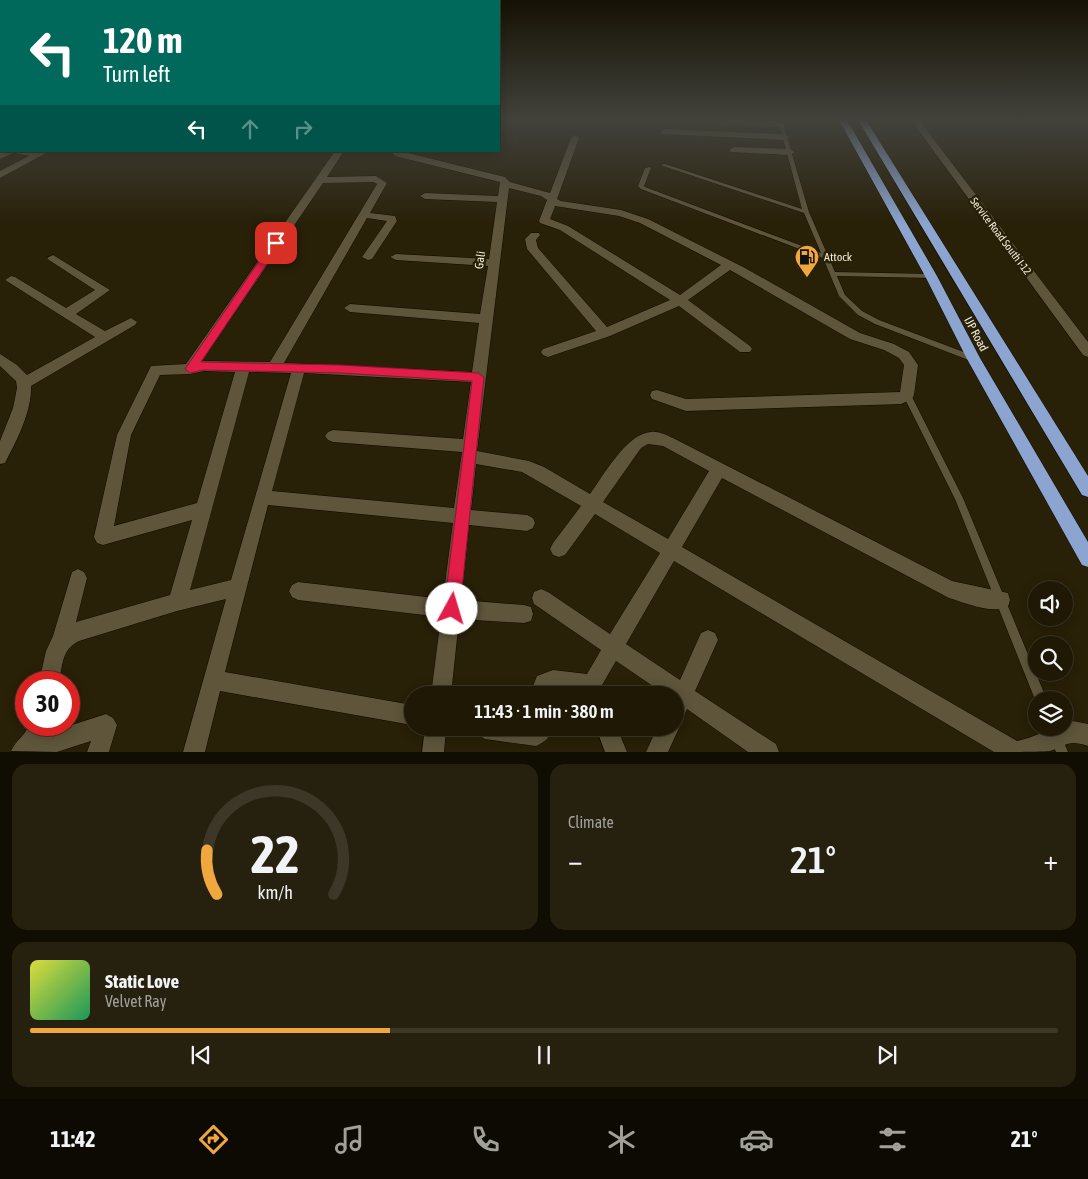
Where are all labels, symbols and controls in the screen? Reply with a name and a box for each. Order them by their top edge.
icon: left [20,20,85,85]
text: 120 m [103,20,182,60]
text: Turn left [103,61,170,87]
icon: left [183,115,211,143]
icon: ahead [236,115,264,143]
icon: right [289,115,317,143]
street label: Service Road South I-12 [968,195,1034,277]
pin [255,222,297,264]
icon: arrive [262,229,290,257]
fuel station icon: Attock [794,244,820,278]
street label: Gali [472,250,488,270]
place label: Attock [824,250,853,264]
street label: IJP Road [961,314,991,354]
map controls [1028,581,1073,736]
button: sound [1028,581,1073,626]
position arrow [425,582,477,634]
button: search [1028,636,1073,681]
speed limit sign: 30 [15,671,80,736]
button: layers [1028,691,1073,736]
text: 11:43 · 1 min · 380 m [474,700,614,722]
text: Climate [568,813,614,831]
text: 22 [251,824,299,884]
text: 21° [790,838,836,881]
text: − [568,844,583,876]
text: + [1043,844,1058,876]
text: km/h [257,882,293,903]
text: Static Love [105,970,179,992]
text: Velvet Ray [105,992,166,1010]
icon: previous [187,1041,215,1069]
icon: pause [530,1041,558,1069]
icon: next [873,1041,901,1069]
icon: directions [196,1122,231,1157]
icon: music [332,1122,367,1157]
icon: phone [468,1122,503,1157]
icon: climate [604,1122,639,1157]
icon: car [739,1122,774,1157]
icon: filters [875,1122,910,1157]
text: 11:42 [50,1126,96,1152]
text: 21° [1011,1126,1038,1152]

